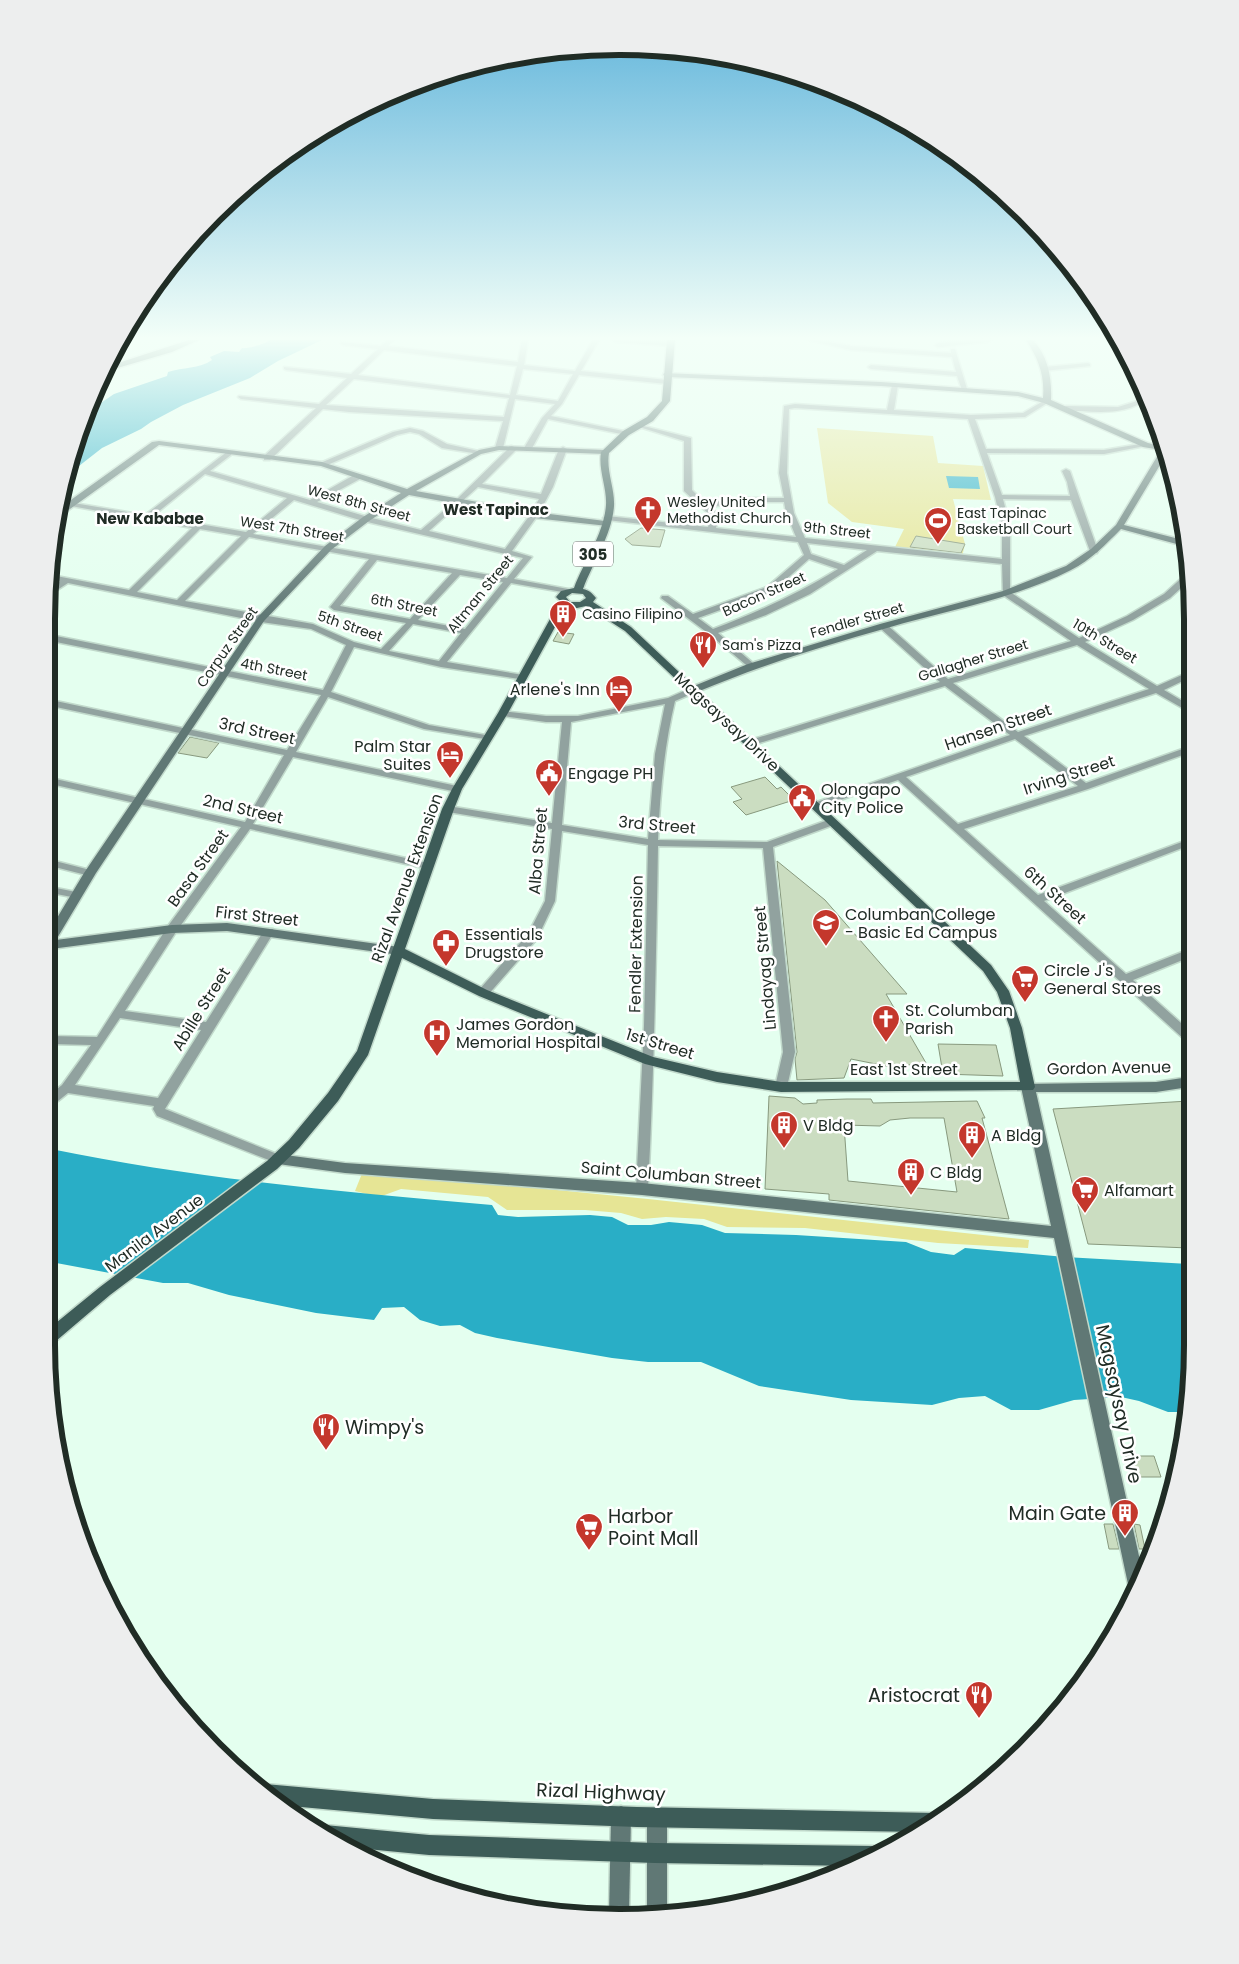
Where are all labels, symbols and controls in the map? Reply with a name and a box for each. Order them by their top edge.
street label: West 8th Street [305,480,413,526]
place label: Wesley United Methodist Church [667,492,791,528]
church icon: Wesley United Methodist Church [633,495,663,534]
district label: West Tapinac [443,499,549,520]
place label: East Tapinac Basketball Court [957,503,1072,539]
sports icon: East Tapinac Basketball Court [923,506,953,545]
district label: New Kababae [96,508,204,529]
street label: West 7th Street [239,511,345,547]
street label: 9th Street [802,517,872,543]
road number: 305 [573,542,613,566]
street label: Altman Street [442,551,518,637]
street label: Bacon Street [719,567,809,621]
street label: 6th Street [369,589,439,621]
street label: Fendler Street [808,597,906,643]
building icon: Casino Filipino [548,599,578,638]
street label: Corpuz Street [192,603,262,691]
place label: Casino Filipino [582,604,683,624]
street label: 5th Street [315,606,385,646]
street label: 10th Street [1069,614,1141,668]
restaurant icon: Sam's Pizza [688,630,718,669]
street label: Gallagher Street [916,634,1030,686]
place label: Sam's Pizza [722,635,801,655]
street label: 4th Street [239,653,309,685]
street label: Magsaysay Drive [669,667,785,777]
hotel icon: Arlene's Inn [604,674,634,713]
place label: Arlene's Inn [510,678,600,701]
street label: Hansen Street [941,698,1055,756]
street label: 3rd Street [217,712,297,750]
place label: Palm Star Suites [354,735,431,776]
hotel icon: Palm Star Suites [435,740,465,779]
street label: Irving Street [1020,749,1118,801]
public building icon: Engage PH [534,758,564,797]
place label: Engage PH [568,762,653,785]
place label: Olongapo City Police [821,778,903,819]
public building icon: Olongapo City Police [787,783,817,822]
street label: 2nd Street [201,789,285,829]
street label: Rizal Avenue Extension [366,790,448,966]
street label: Alba Street [523,806,553,896]
street label: 3rd Street [617,810,697,840]
street label: Basa Street [162,824,234,912]
street label: 6th Street [1019,861,1092,930]
street label: Fendler Extension [623,875,649,1013]
street label: First Street [214,900,300,932]
place label: Columban College - Basic Ed Campus [845,903,997,944]
street label: Lindayag Street [748,905,782,1031]
school or university icon: Columban College - Basic Ed Campus [811,908,841,947]
place label: Essentials Drugstore [465,923,544,964]
pharmacy icon: Essentials Drugstore [431,928,461,967]
place label: Circle J's General Stores [1044,959,1161,1000]
street label: Abille Street [166,963,236,1055]
supermarket icon: Circle J's General Stores [1010,964,1040,1003]
place label: St. Columban Parish [905,999,1013,1040]
church icon: St. Columban Parish [871,1004,901,1043]
place label: James Gordon Memorial Hospital [456,1013,600,1054]
hospital icon: James Gordon Memorial Hospital [422,1018,452,1057]
street label: 1st Street [623,1023,697,1065]
street label: Gordon Avenue [1047,1055,1171,1081]
street label: East 1st Street [850,1058,958,1081]
building icon: V Bldg [769,1110,799,1149]
place label: V Bldg [803,1114,853,1137]
building icon: A Bldg [957,1120,987,1159]
place label: A Bldg [991,1124,1041,1147]
street label: Saint Columban Street [580,1156,762,1194]
building icon: C Bldg [896,1157,926,1196]
place label: C Bldg [930,1161,982,1184]
supermarket icon: Alfamart [1070,1175,1100,1214]
place label: Alfamart [1104,1179,1174,1202]
street label: Manila Avenue [100,1188,208,1278]
street label: Magsaysay Drive [1089,1322,1149,1486]
restaurant icon: Wimpy's [311,1412,341,1451]
place label: Wimpy's [345,1414,424,1441]
building icon: Main Gate [1110,1498,1140,1537]
place label: Main Gate [1009,1500,1106,1527]
place label: Harbor Point Mall [608,1503,699,1552]
supermarket icon: Harbor Point Mall [574,1512,604,1551]
restaurant icon: Aristocrat [964,1680,994,1719]
place label: Aristocrat [868,1682,960,1709]
street label: Rizal Highway [536,1776,666,1808]

